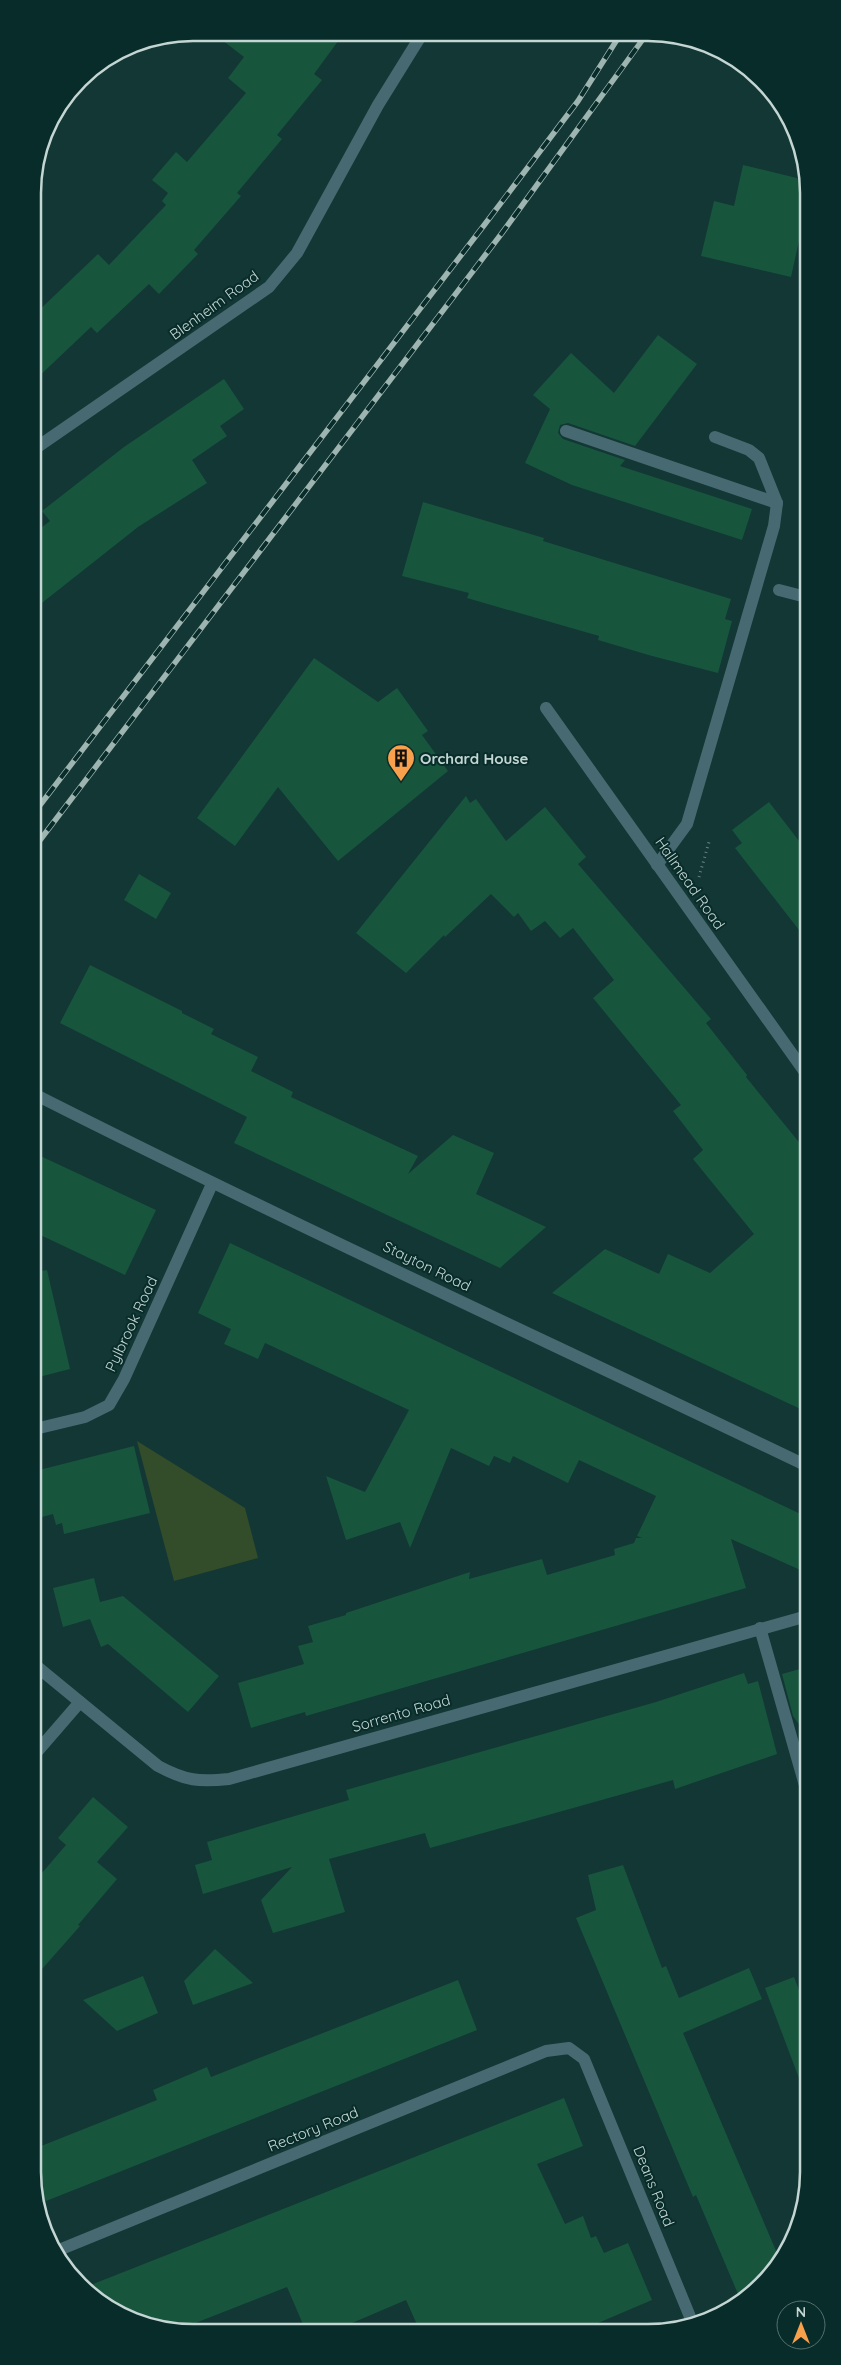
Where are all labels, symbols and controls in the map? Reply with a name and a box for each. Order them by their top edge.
street label: Blenheim Road [166,266,262,344]
building icon: Orchard House [386,743,416,782]
place label: Orchard House [420,749,529,768]
street label: Hallmead Road [651,833,729,933]
street label: Stayton Road [380,1237,474,1295]
street label: Pylbrook Road [101,1273,161,1375]
street label: Sorrento Road [350,1690,452,1736]
street label: Rectory Road [265,2102,361,2156]
street label: Deans Road [629,2143,679,2229]
north arrow [776,2300,826,2350]
text: N [796,2303,806,2321]

